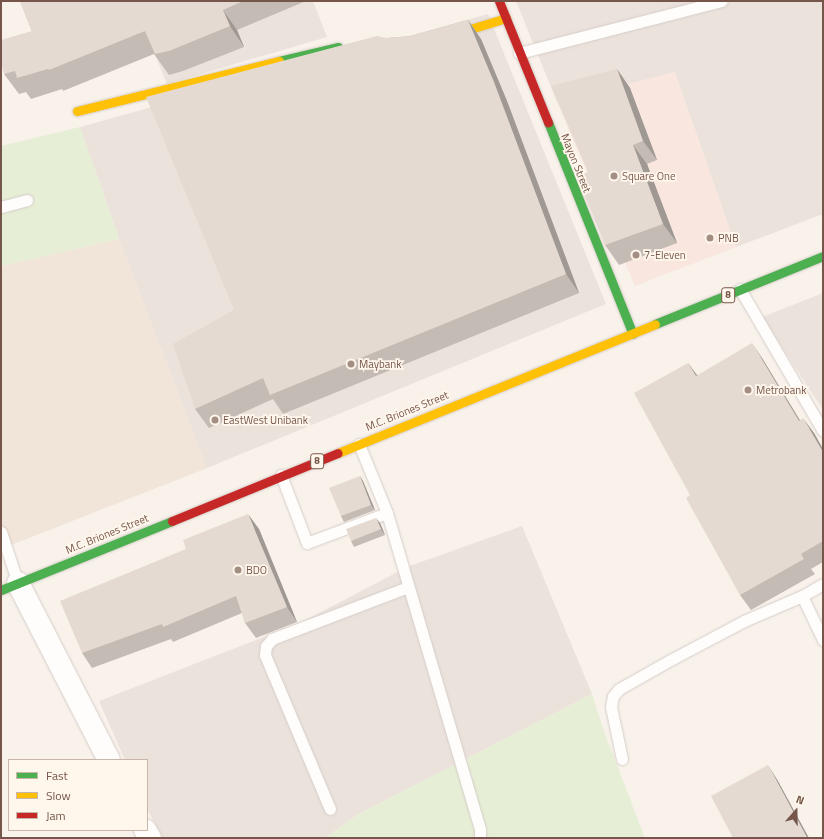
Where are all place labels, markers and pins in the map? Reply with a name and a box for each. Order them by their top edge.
place label: Square One [622,169,675,183]
marker: Square One [609,171,619,181]
place label: PNB [718,231,739,245]
marker: PNB [705,233,715,243]
place label: 7-Eleven [644,248,686,262]
marker: 7-Eleven [631,250,641,260]
place label: Maybank [359,357,401,371]
marker: Maybank [346,359,356,369]
place label: Metrobank [756,383,807,397]
marker: Metrobank [743,385,753,395]
place label: EastWest Unibank [223,413,308,427]
marker: EastWest Unibank [210,415,220,425]
place label: BDO [246,563,267,577]
marker: BDO [233,565,243,575]

